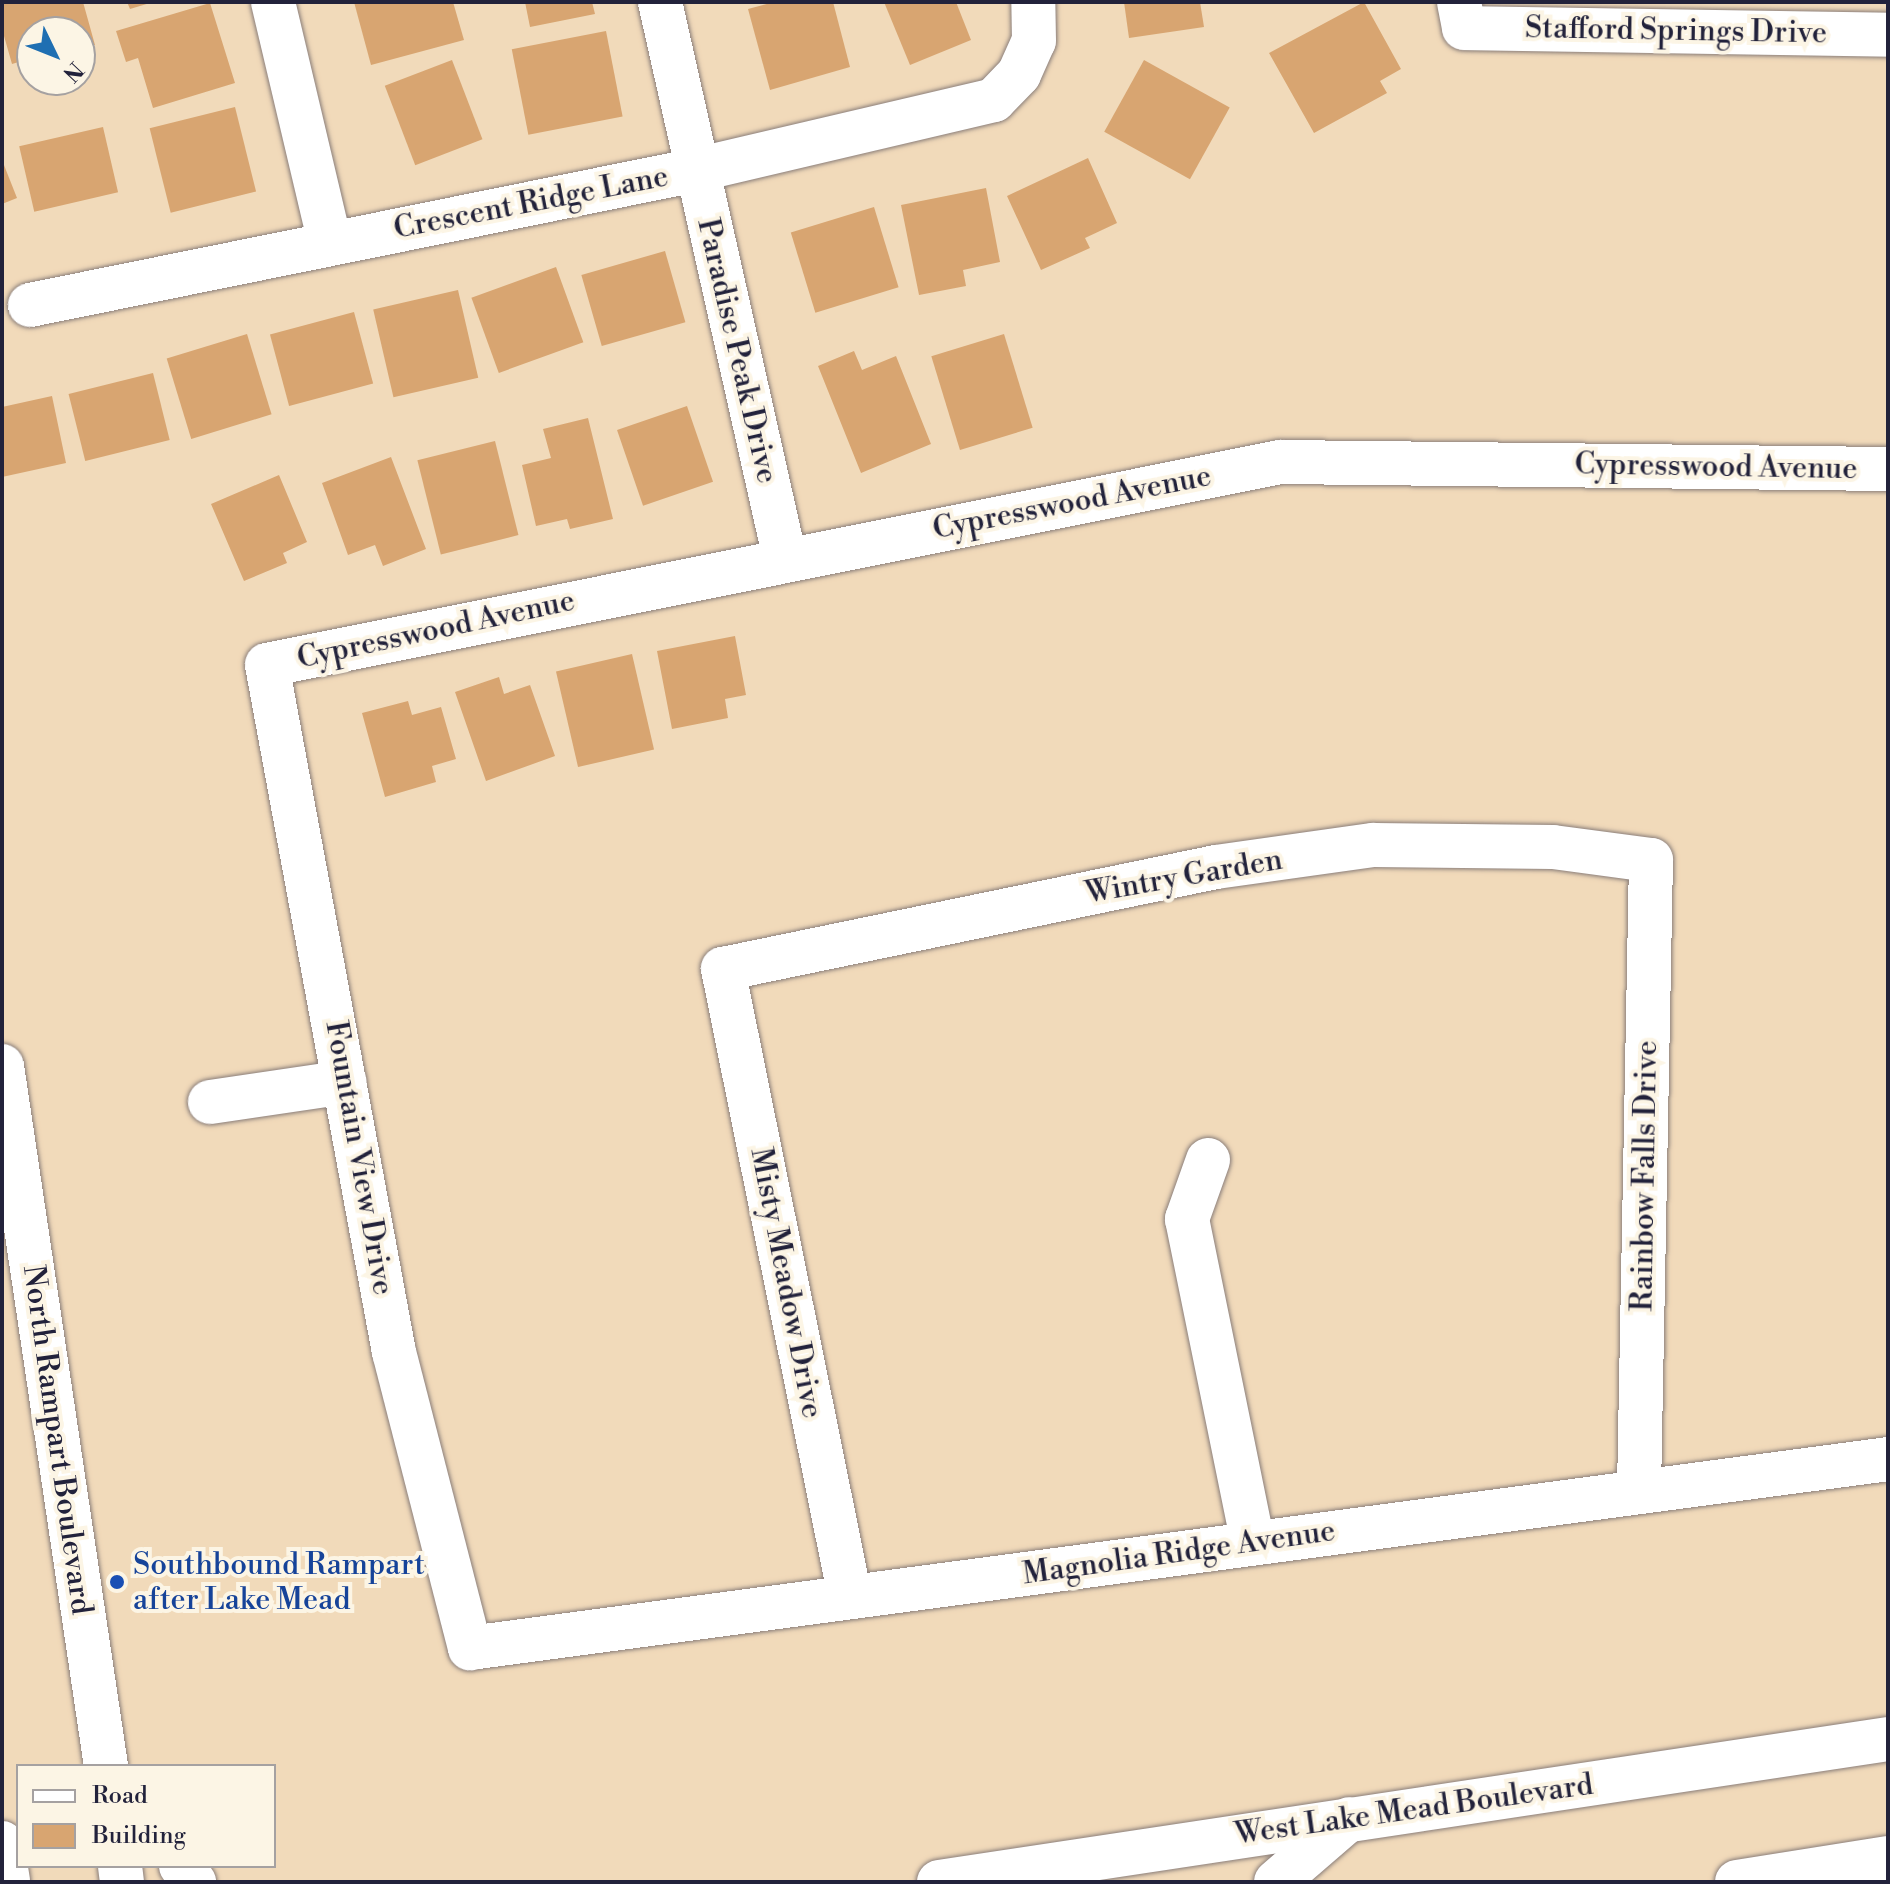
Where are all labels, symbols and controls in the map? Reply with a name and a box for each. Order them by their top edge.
street label: Stafford Springs Drive [1525,10,1827,52]
north arrow [16,16,96,96]
text: N [57,56,88,87]
street label: Crescent Ridge Lane [391,159,671,247]
street label: Paradise Peak Drive [689,215,785,487]
street label: Cypresswood Avenue [1574,447,1858,487]
street label: Cypresswood Avenue [930,458,1214,548]
street label: Cypresswood Avenue [294,583,578,677]
street label: Wintry Garden [1083,842,1285,912]
street label: Fountain View Drive [317,1018,401,1298]
street label: Rainbow Falls Drive [1625,1040,1665,1312]
street label: Misty Meadow Drive [742,1145,830,1421]
street label: North Rampart Boulevard [15,1263,99,1617]
street label: Magnolia Ridge Avenue [1020,1513,1338,1593]
place label: Southbound Rampart after Lake Mead [133,1547,425,1618]
marker: Southbound Rampart after Lake Mead [108,1573,126,1591]
legend [16,1764,276,1868]
street label: West Lake Mead Boulevard [1233,1767,1595,1853]
text: Road [92,1781,148,1811]
text: Building [92,1821,186,1851]

